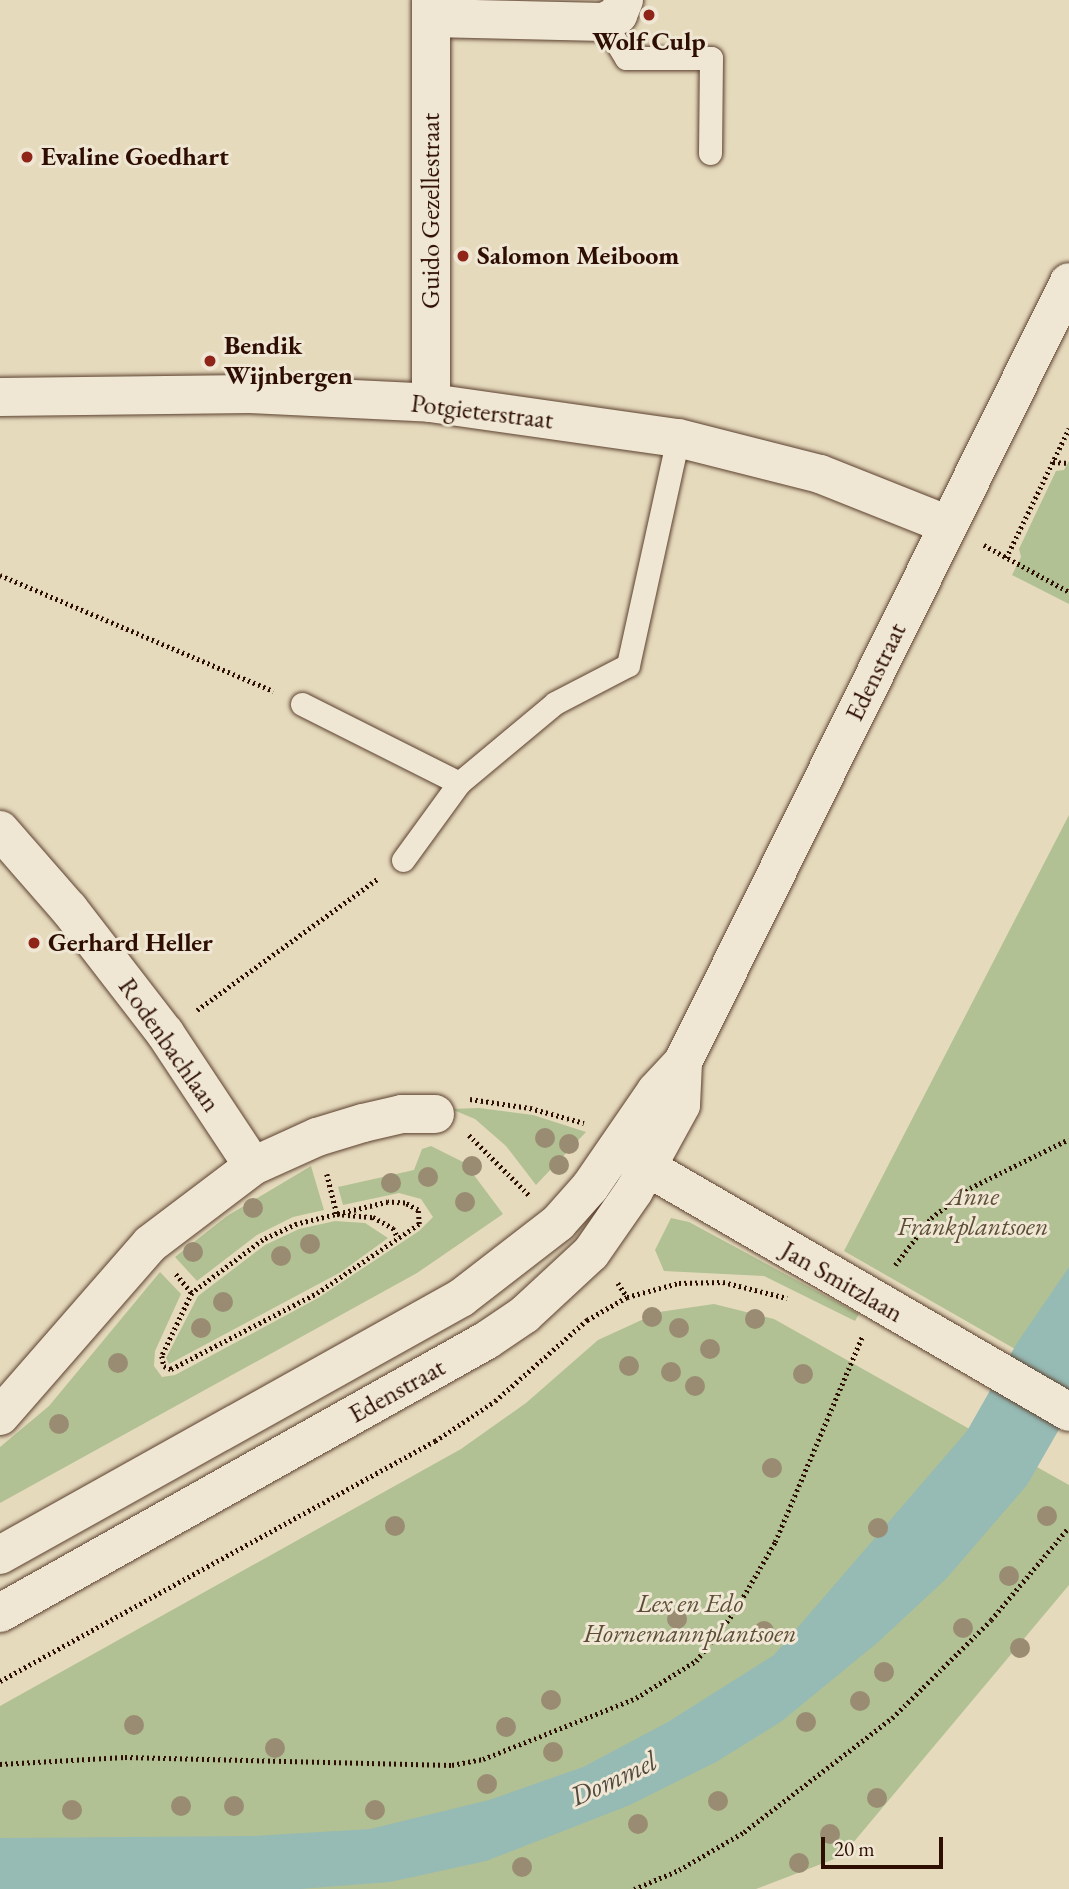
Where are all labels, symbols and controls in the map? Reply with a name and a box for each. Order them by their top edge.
marker: Wolf Culp [641,7,657,23]
place label: Wolf Culp [592,26,706,58]
street label: Guido Gezellestraat [415,113,447,309]
place label: Evaline Goedhart [41,141,229,173]
marker: Evaline Goedhart [19,149,35,165]
place label: Salomon Meiboom [477,240,679,272]
marker: Salomon Meiboom [455,248,471,264]
place label: Bendik Wijnbergen [224,330,353,392]
marker: Bendik Wijnbergen [202,353,218,369]
street label: Potgieterstraat [409,388,555,436]
street label: Edenstraat [839,618,913,726]
place label: Gerhard Heller [48,927,213,959]
marker: Gerhard Heller [26,935,42,951]
street label: Rodenbachlaan [111,972,227,1118]
park label: Anne Frankplantsoen [898,1181,1048,1242]
street label: Jan Smitzlaan [776,1235,908,1329]
street label: Edenstraat [343,1352,451,1430]
park label: Lex en Edo Hornemannplantsoen [584,1588,796,1650]
water label: Dommel [564,1743,662,1813]
scale bar [824,1822,946,1866]
text: 20 m [834,1835,875,1862]

